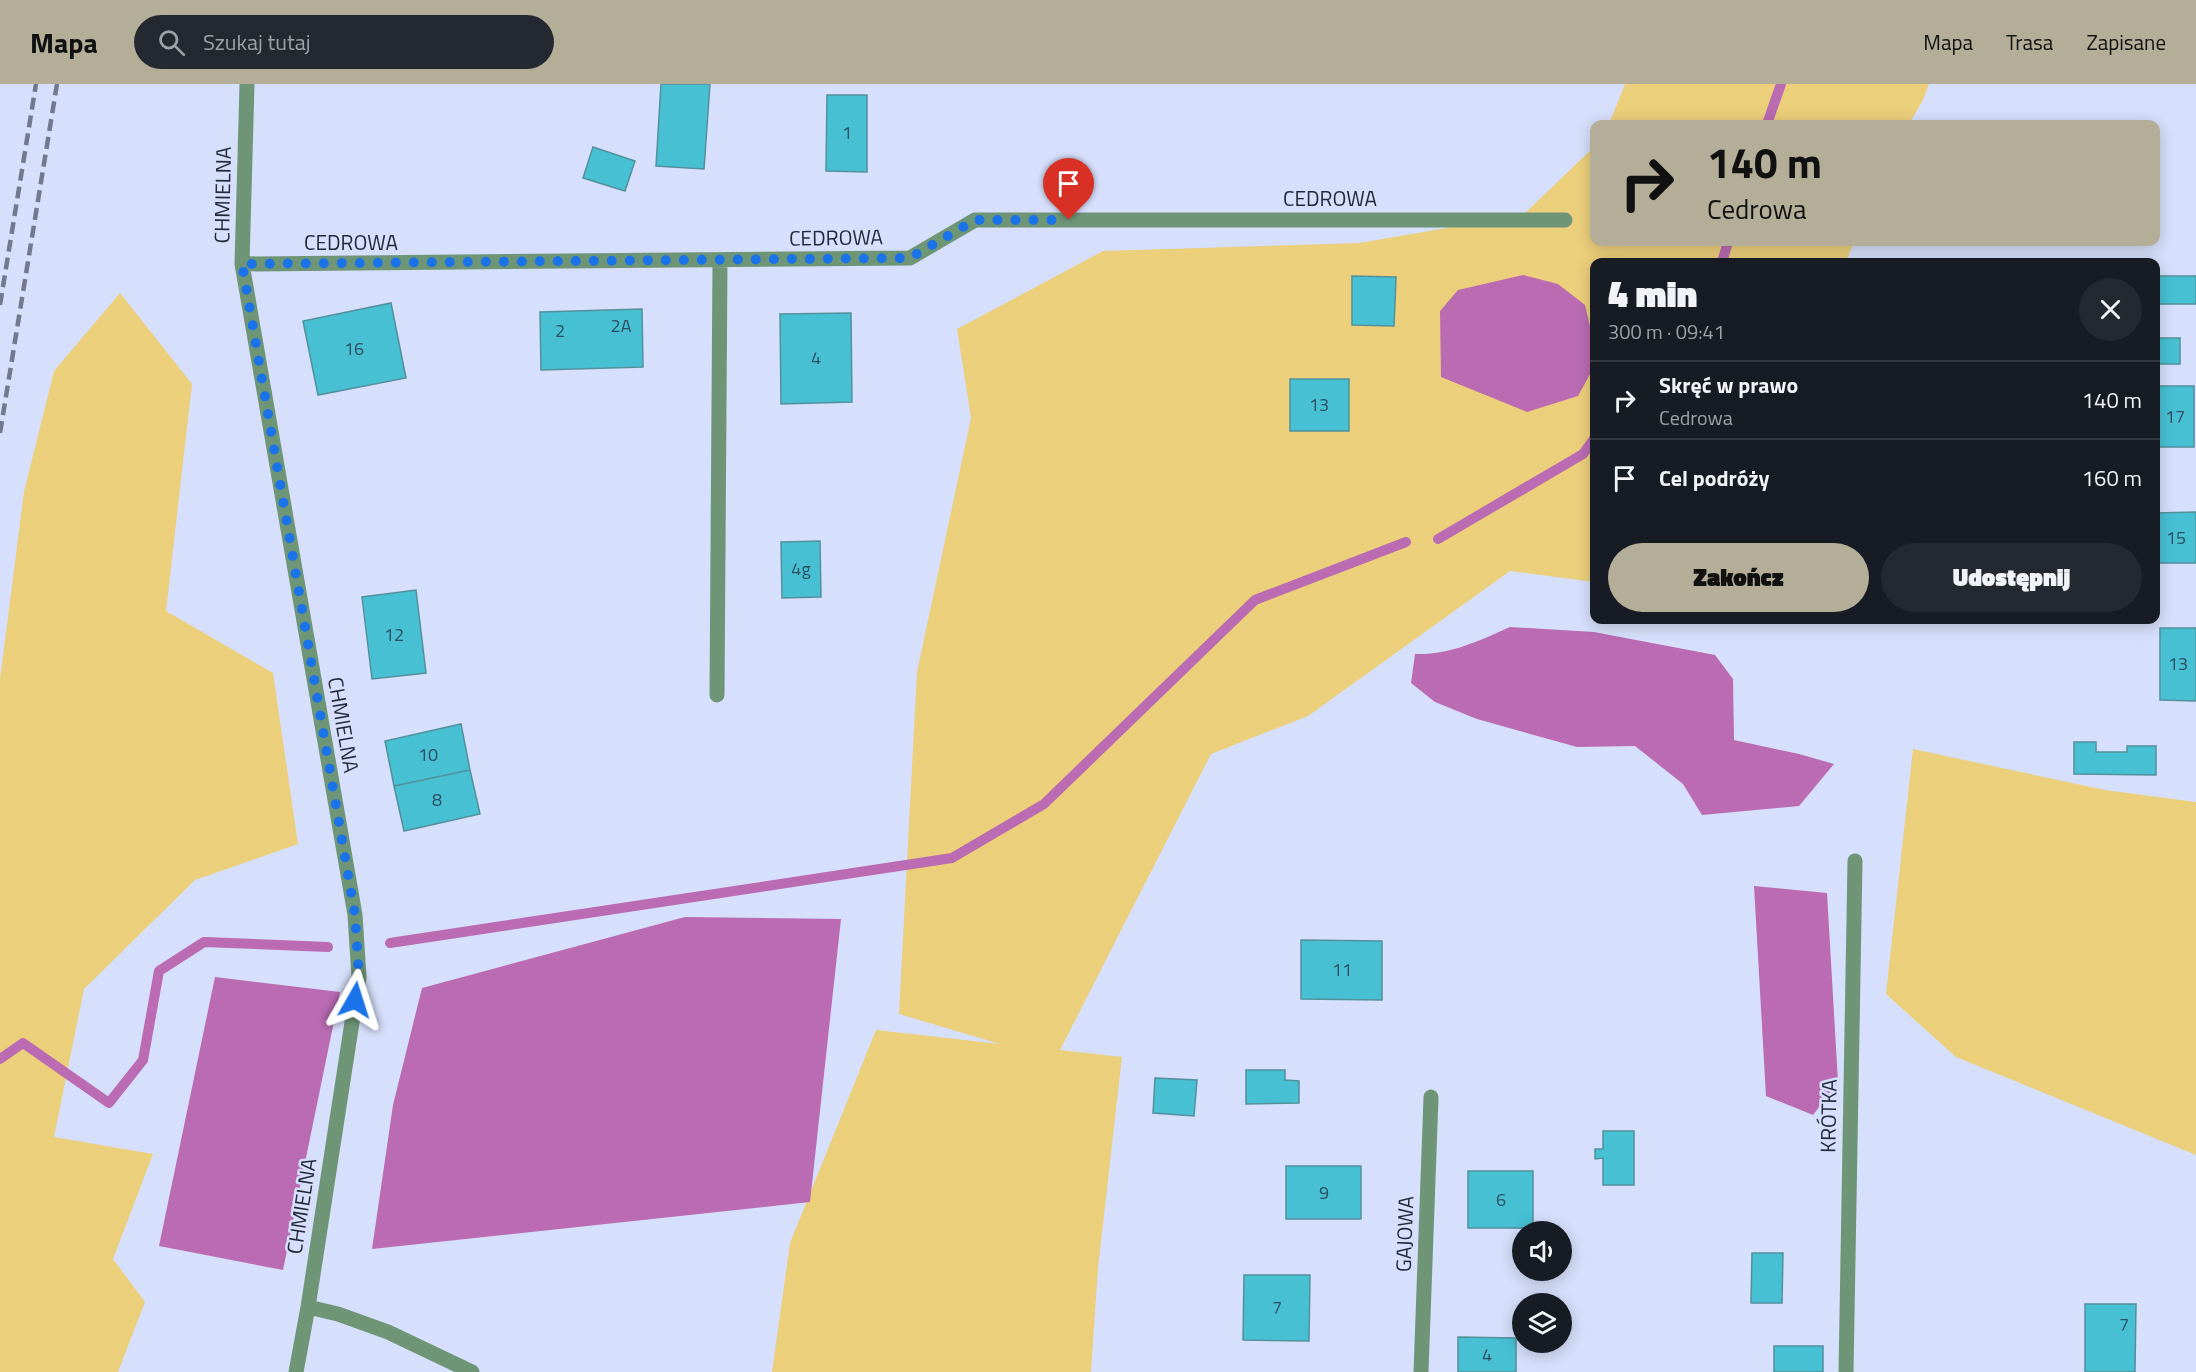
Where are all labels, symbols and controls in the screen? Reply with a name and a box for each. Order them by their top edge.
search box [134,15,554,69]
text: Mapa [30,21,98,64]
text: Szukaj tutaj [203,25,311,59]
icon: search [155,26,188,59]
text: Mapa [1923,26,1973,58]
text: Trasa [2006,26,2053,58]
text: Zapisane [2086,26,2166,58]
house number: 1 [842,119,852,146]
text: 140 m [1707,130,1822,194]
icon: right [1608,144,1686,222]
street label: CHMIELNA [205,146,239,244]
pin [1043,158,1094,220]
icon: arrive [1052,167,1085,200]
street label: CEDROWA [1283,182,1377,214]
text: Cedrowa [1707,188,1807,229]
street label: CEDROWA [789,220,884,254]
street label: CEDROWA [304,226,398,258]
text: 4 min [1608,266,1697,321]
button: close [2079,278,2142,341]
house number: 2A [611,312,632,339]
text: 300 m · 09:41 [1608,316,1725,347]
house number: 2 [555,317,565,344]
house number: 16 [344,335,364,362]
house number: 4 [811,344,821,371]
text: Skręć w prawo [1659,368,1798,402]
text: 140 m [2082,383,2142,417]
icon: right [1608,384,1641,417]
house number: 13 [1309,391,1329,418]
text: Cedrowa [1659,402,1733,433]
house number: 17 [2165,403,2185,430]
text: Cel podróży [1659,461,1769,495]
text: 160 m [2082,461,2142,495]
icon: arrive [1608,462,1641,495]
house number: 15 [2166,524,2186,551]
button: Zakończ [1608,543,1869,612]
button: Udostępnij [1881,543,2142,612]
house number: 4g [791,555,811,582]
house number: 12 [384,621,404,648]
house number: 13 [2168,650,2188,677]
street label: CHMIELNA [320,674,368,776]
house number: 10 [418,741,438,768]
house number: 8 [432,786,442,813]
house number: 11 [1332,956,1352,983]
position arrow [323,968,387,1032]
street label: KRÓTKA [1811,1078,1845,1153]
street label: CHMIELNA [278,1155,324,1256]
house number: 9 [1319,1179,1329,1206]
house number: 6 [1496,1186,1506,1213]
street label: GAJOWA [1387,1195,1421,1272]
map controls [1512,1221,1572,1353]
button: sound [1512,1221,1572,1281]
button: layers [1512,1293,1572,1353]
house number: 7 [1272,1294,1282,1321]
house number: 7 [2119,1311,2129,1338]
house number: 4 [1482,1341,1492,1368]

